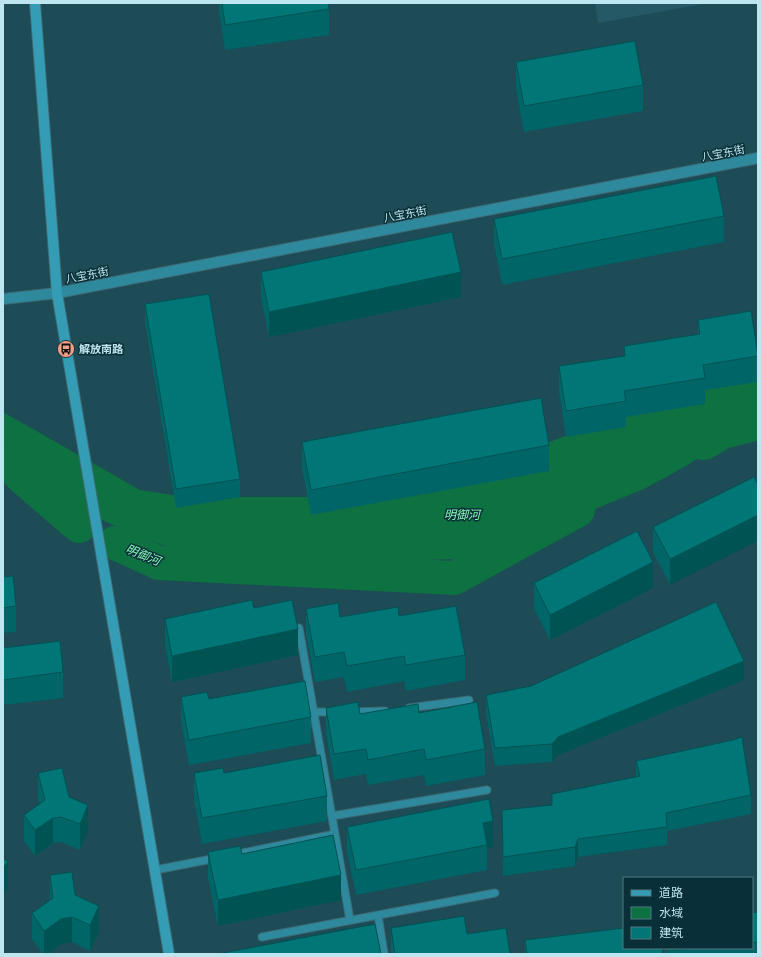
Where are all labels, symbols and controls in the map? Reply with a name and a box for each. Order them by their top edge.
street label: 八宝东街 [700,143,746,164]
street label: 八宝东街 [382,204,428,225]
street label: 八宝东街 [64,265,110,286]
bus stop icon: 解放南路 [56,339,76,359]
place label: 解放南路 [79,343,124,356]
water label: 明御河 [444,508,482,522]
water label: 明御河 [124,542,164,569]
legend [623,877,753,949]
text: 道路 [659,886,683,900]
text: 水域 [659,906,683,920]
text: 建筑 [659,926,683,940]

